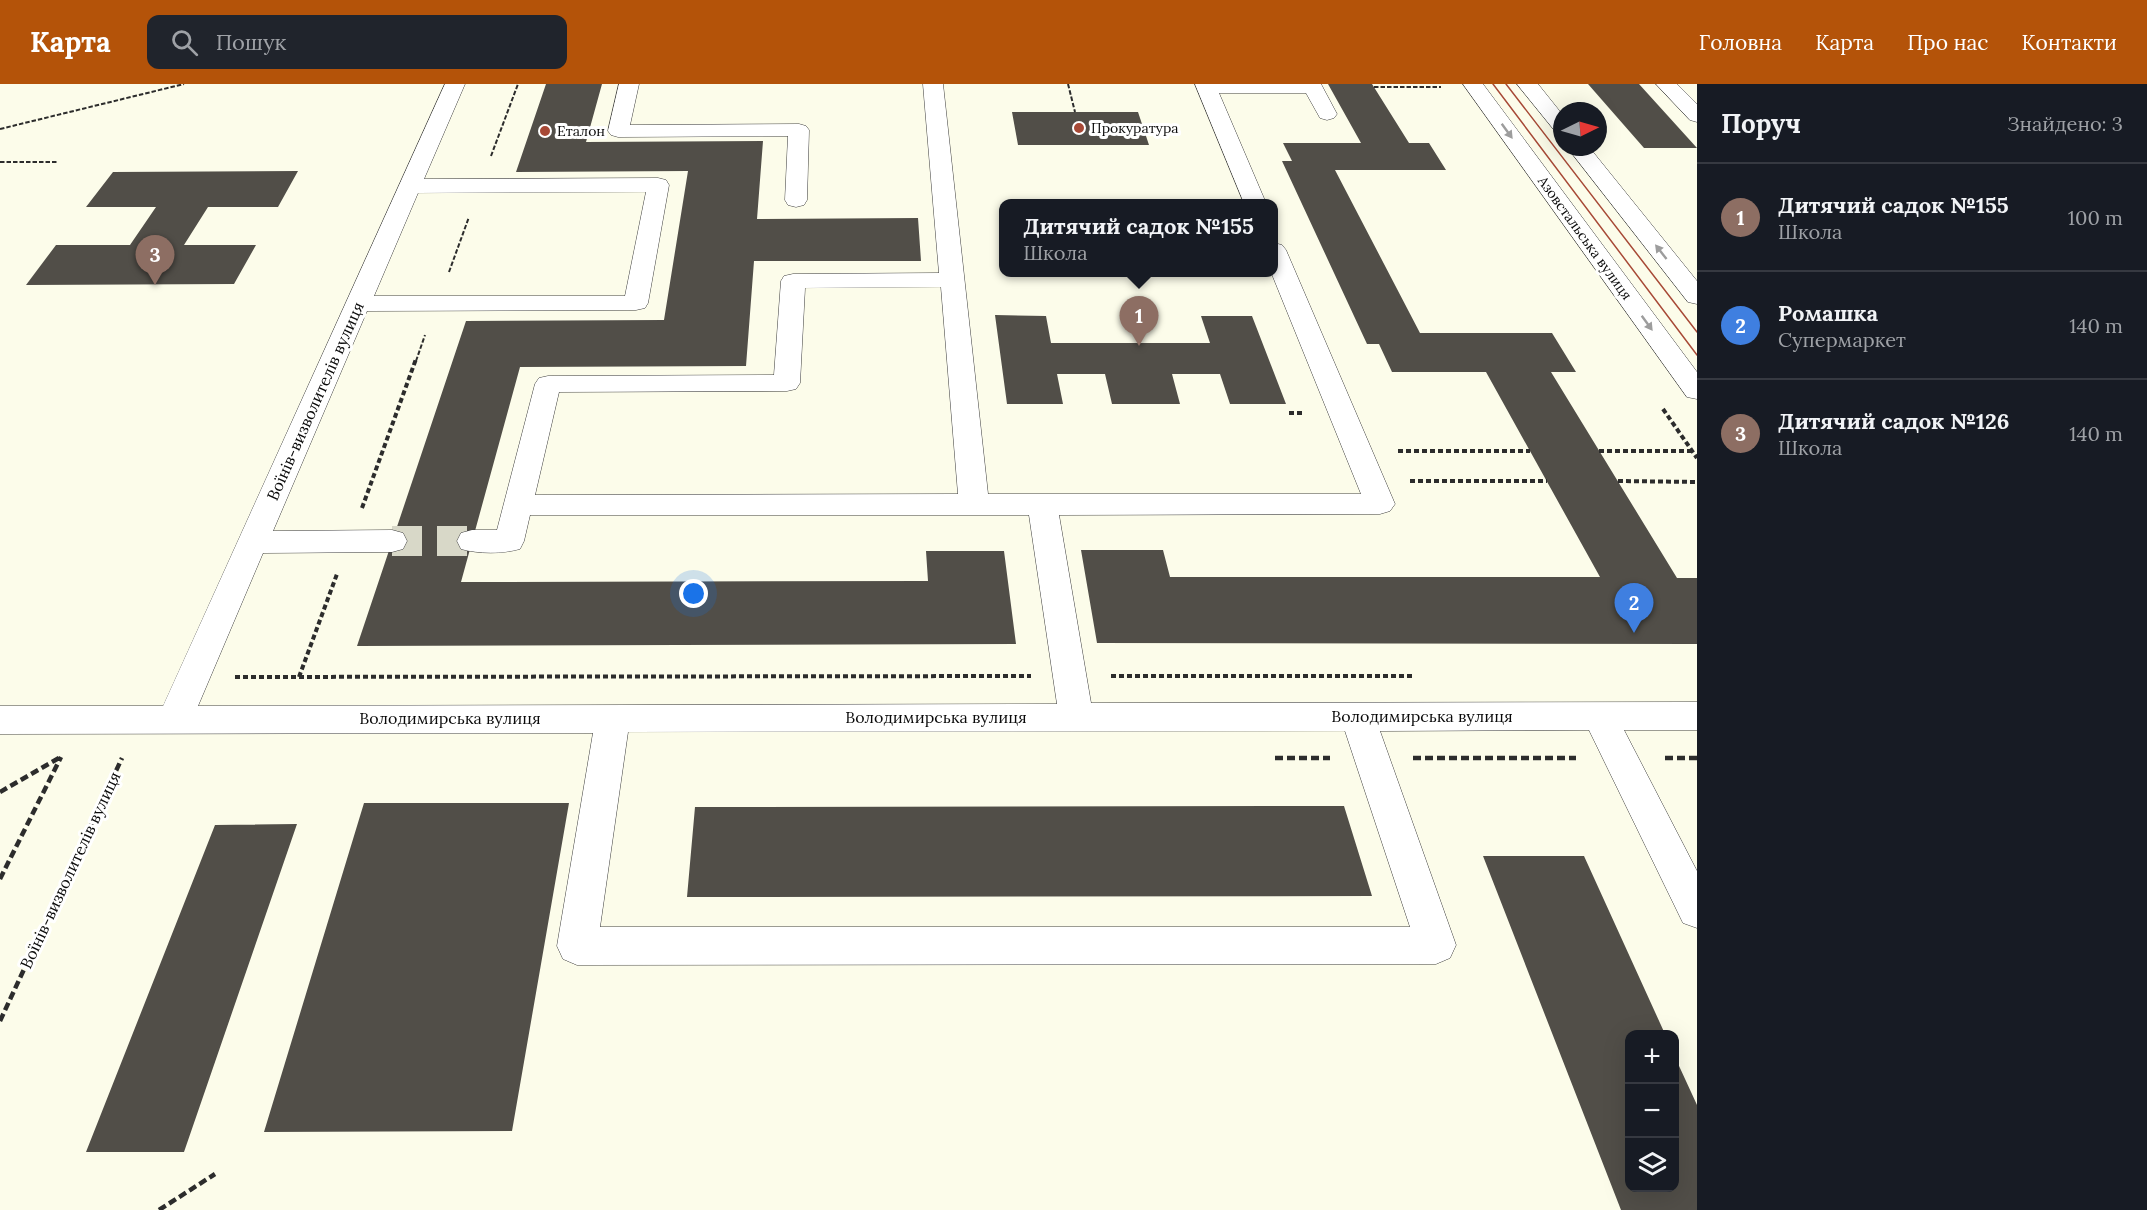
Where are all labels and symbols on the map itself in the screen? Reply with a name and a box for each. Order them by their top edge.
north arrow [1553,102,1607,156]
place label: Прокуратура [1091,119,1179,137]
marker: Прокуратура [1072,121,1086,135]
place label: Еталон [557,122,605,140]
one-way arrow [1501,123,1513,139]
marker: Еталон [538,124,552,138]
street label: Азовстальська вулиця [1533,172,1636,303]
pin: 3 [136,236,174,285]
one-way arrow [1655,244,1667,259]
pin: 1 [1120,296,1158,346]
street label: Воїнів-визволителів вулиця [262,299,368,503]
one-way arrow [1641,314,1653,330]
your location [679,579,708,608]
pin: 2 [1614,584,1654,633]
street label: Володимирська вулиця [1331,706,1513,726]
street label: Володимирська вулиця [845,707,1027,727]
street label: Володимирська вулиця [359,708,541,728]
street label: Воїнів-визволителів вулиця [15,768,125,972]

